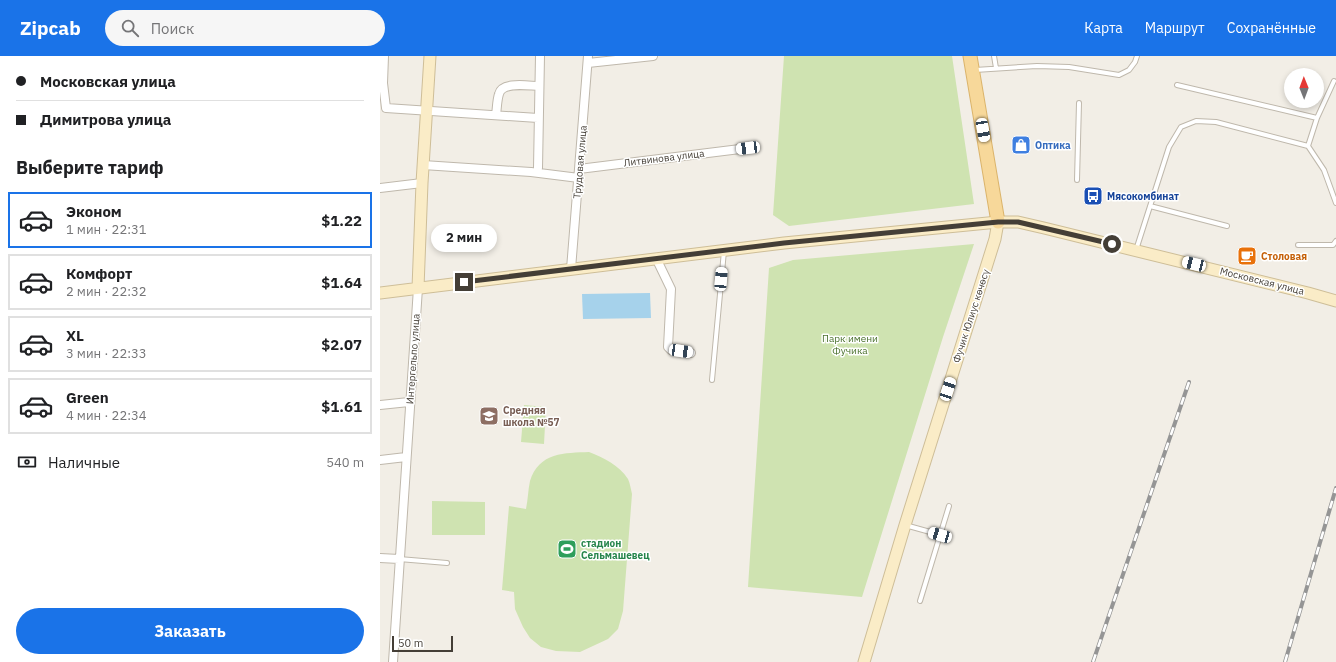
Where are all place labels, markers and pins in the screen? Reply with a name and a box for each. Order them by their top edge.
shop icon: Оптика [1010,134,1032,156]
place label: Оптика [1035,139,1071,152]
bus stop icon: Мясокомбинат [1082,185,1104,207]
place label: Мясокомбинат [1107,190,1179,203]
cafe icon: Столовая [1236,245,1258,267]
place label: Столовая [1261,250,1307,263]
place label: Средняя школа №57 [503,404,560,429]
school or university icon: Средняя школа №57 [478,405,500,427]
place label: стадион Сельмашевец [581,537,650,562]
sports icon: стадион Сельмашевец [556,538,578,560]

